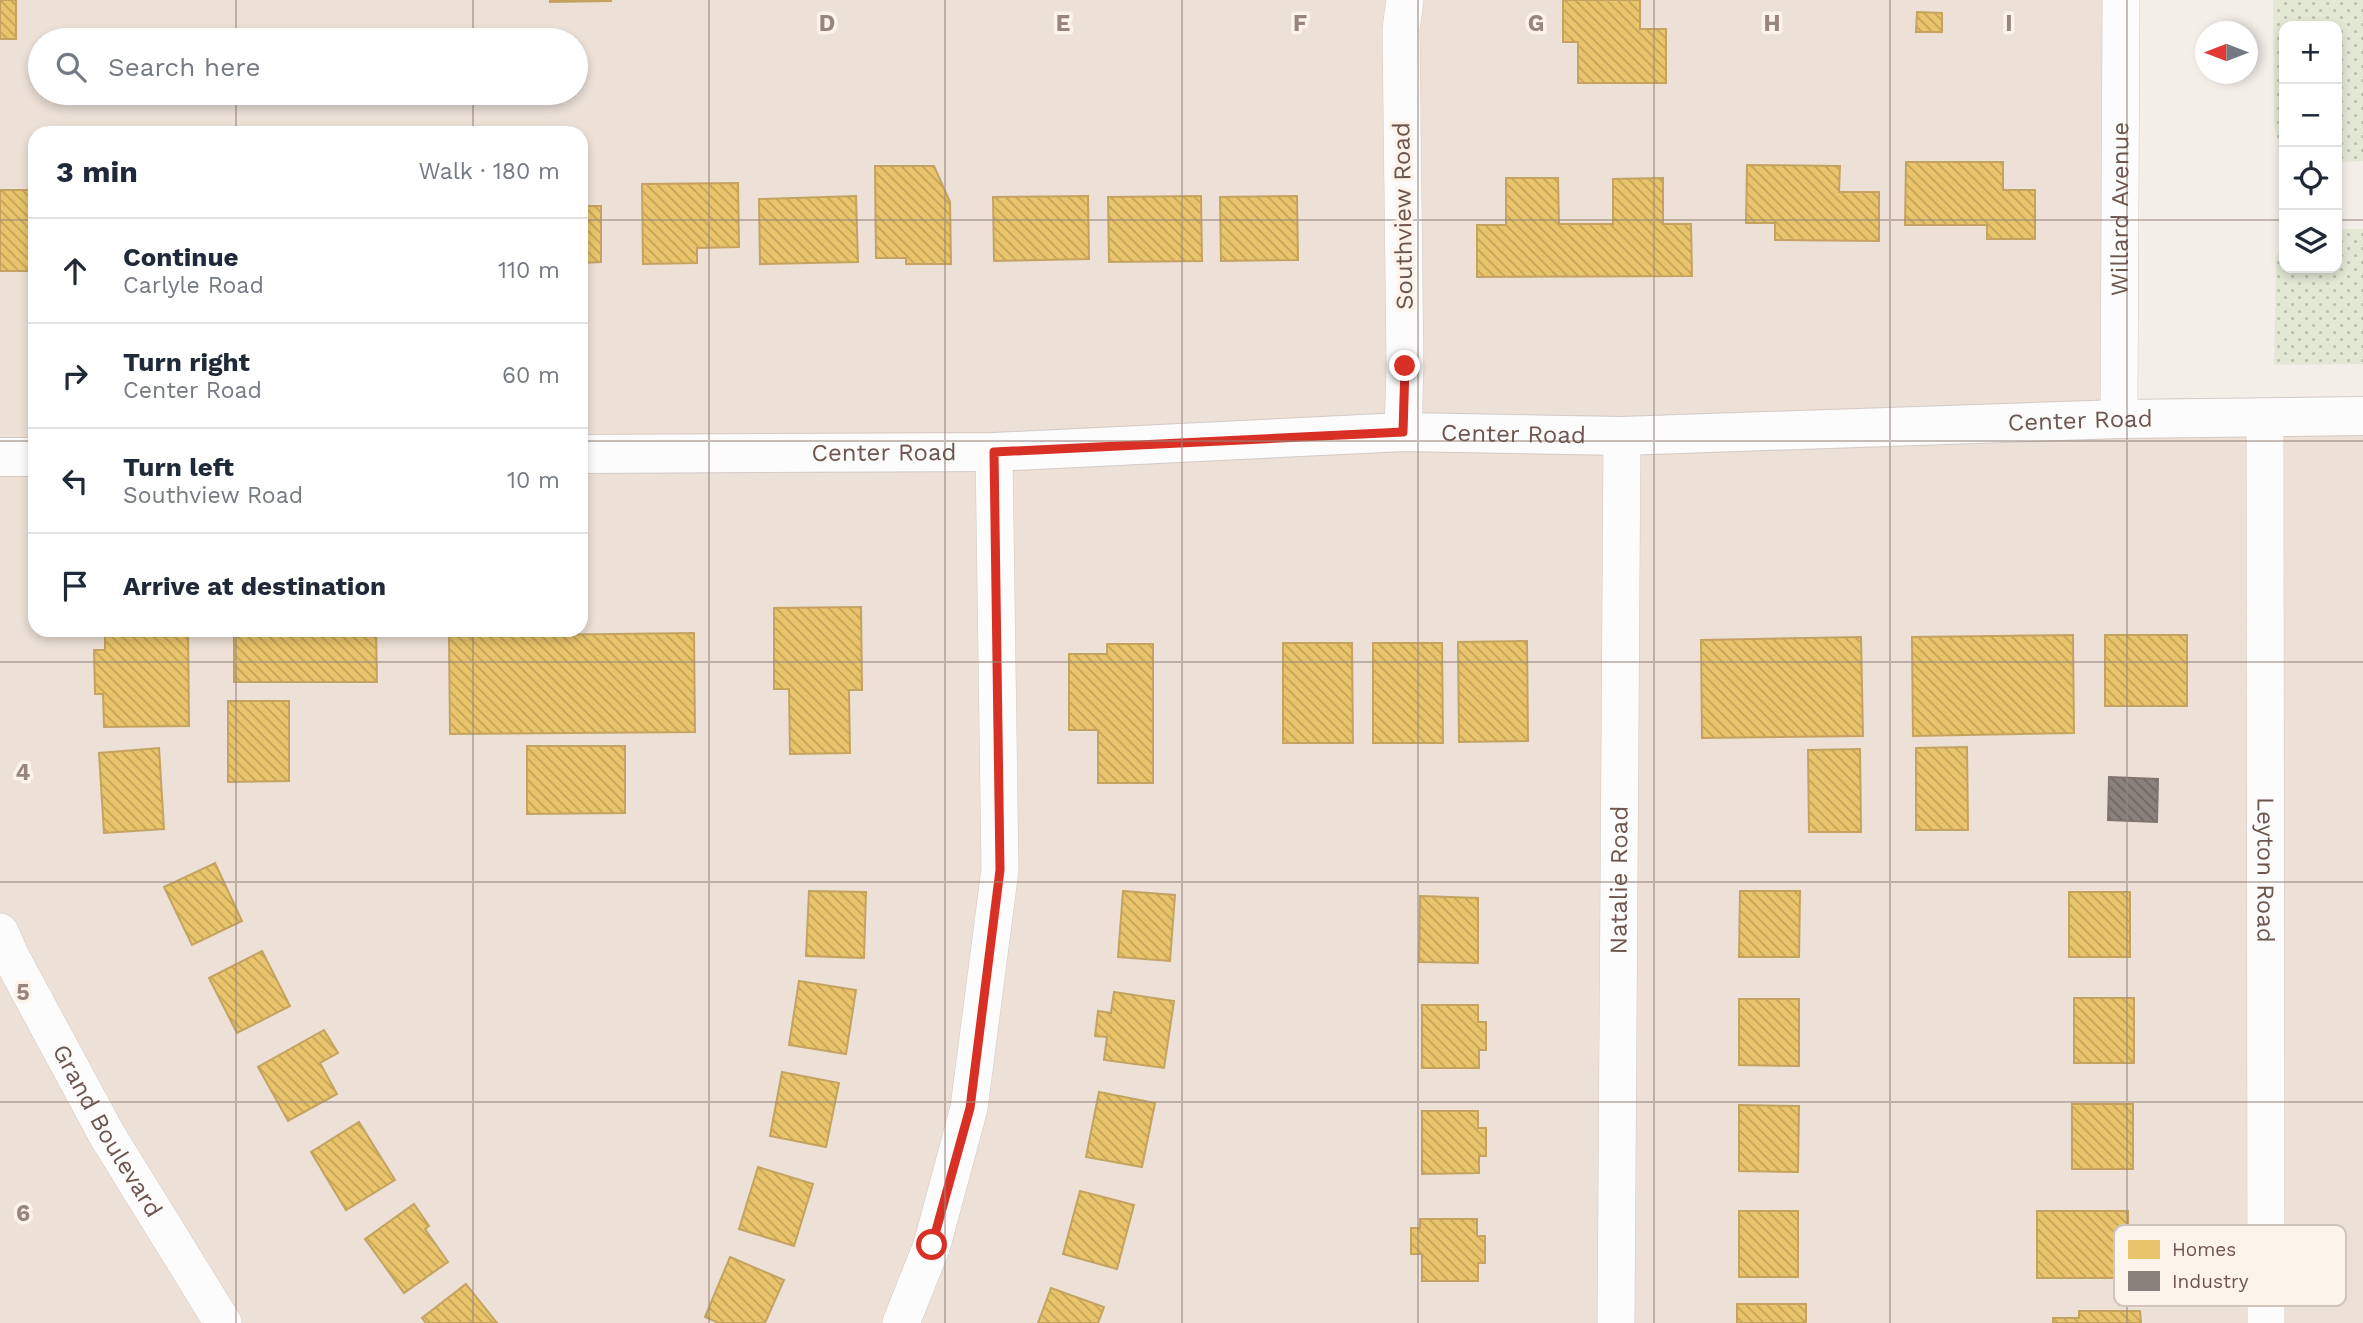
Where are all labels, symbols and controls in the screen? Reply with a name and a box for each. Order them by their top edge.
text: D [819,10,835,37]
text: E [1056,10,1070,37]
text: F [1293,10,1307,37]
text: G [1528,10,1544,37]
text: H [1763,10,1781,37]
text: I [2005,10,2013,37]
north arrow [2195,21,2258,84]
map controls [2279,21,2342,273]
button: + [2279,21,2342,84]
search box [28,28,588,105]
icon: search [52,48,90,86]
text: Search here [108,52,260,82]
button: − [2279,84,2342,147]
street label: Southview Road [1387,122,1419,310]
street label: Willard Avenue [2106,122,2134,296]
button: locate [2279,147,2342,210]
text: 3 min [56,154,138,189]
text: Walk · 180 m [419,158,560,185]
button: layers [2279,210,2342,273]
text: Continue [123,242,239,272]
icon: ahead [56,252,94,290]
text: 110 m [498,257,560,284]
text: Carlyle Road [123,272,264,299]
text: Turn right [123,347,250,377]
route end [1389,350,1420,381]
icon: right [56,357,94,395]
text: 60 m [502,362,560,389]
text: Center Road [123,377,262,404]
street label: Center Road [2007,405,2153,437]
street label: Center Road [1441,419,1586,449]
street label: Center Road [811,438,957,467]
text: Turn left [123,452,234,482]
icon: left [56,462,94,500]
text: 10 m [507,467,560,494]
text: Southview Road [123,482,303,509]
icon: arrive [56,567,94,605]
text: Arrive at destination [123,571,386,601]
text: 4 [16,759,31,786]
street label: Leyton Road [2251,797,2280,943]
street label: Natalie Road [1604,806,1633,954]
text: 5 [16,979,30,1006]
street label: Grand Boulevard [47,1040,168,1222]
text: 6 [16,1200,30,1227]
legend [2114,1225,2346,1306]
route start [916,1229,947,1260]
text: Homes [2172,1238,2236,1261]
text: Industry [2172,1270,2249,1293]

